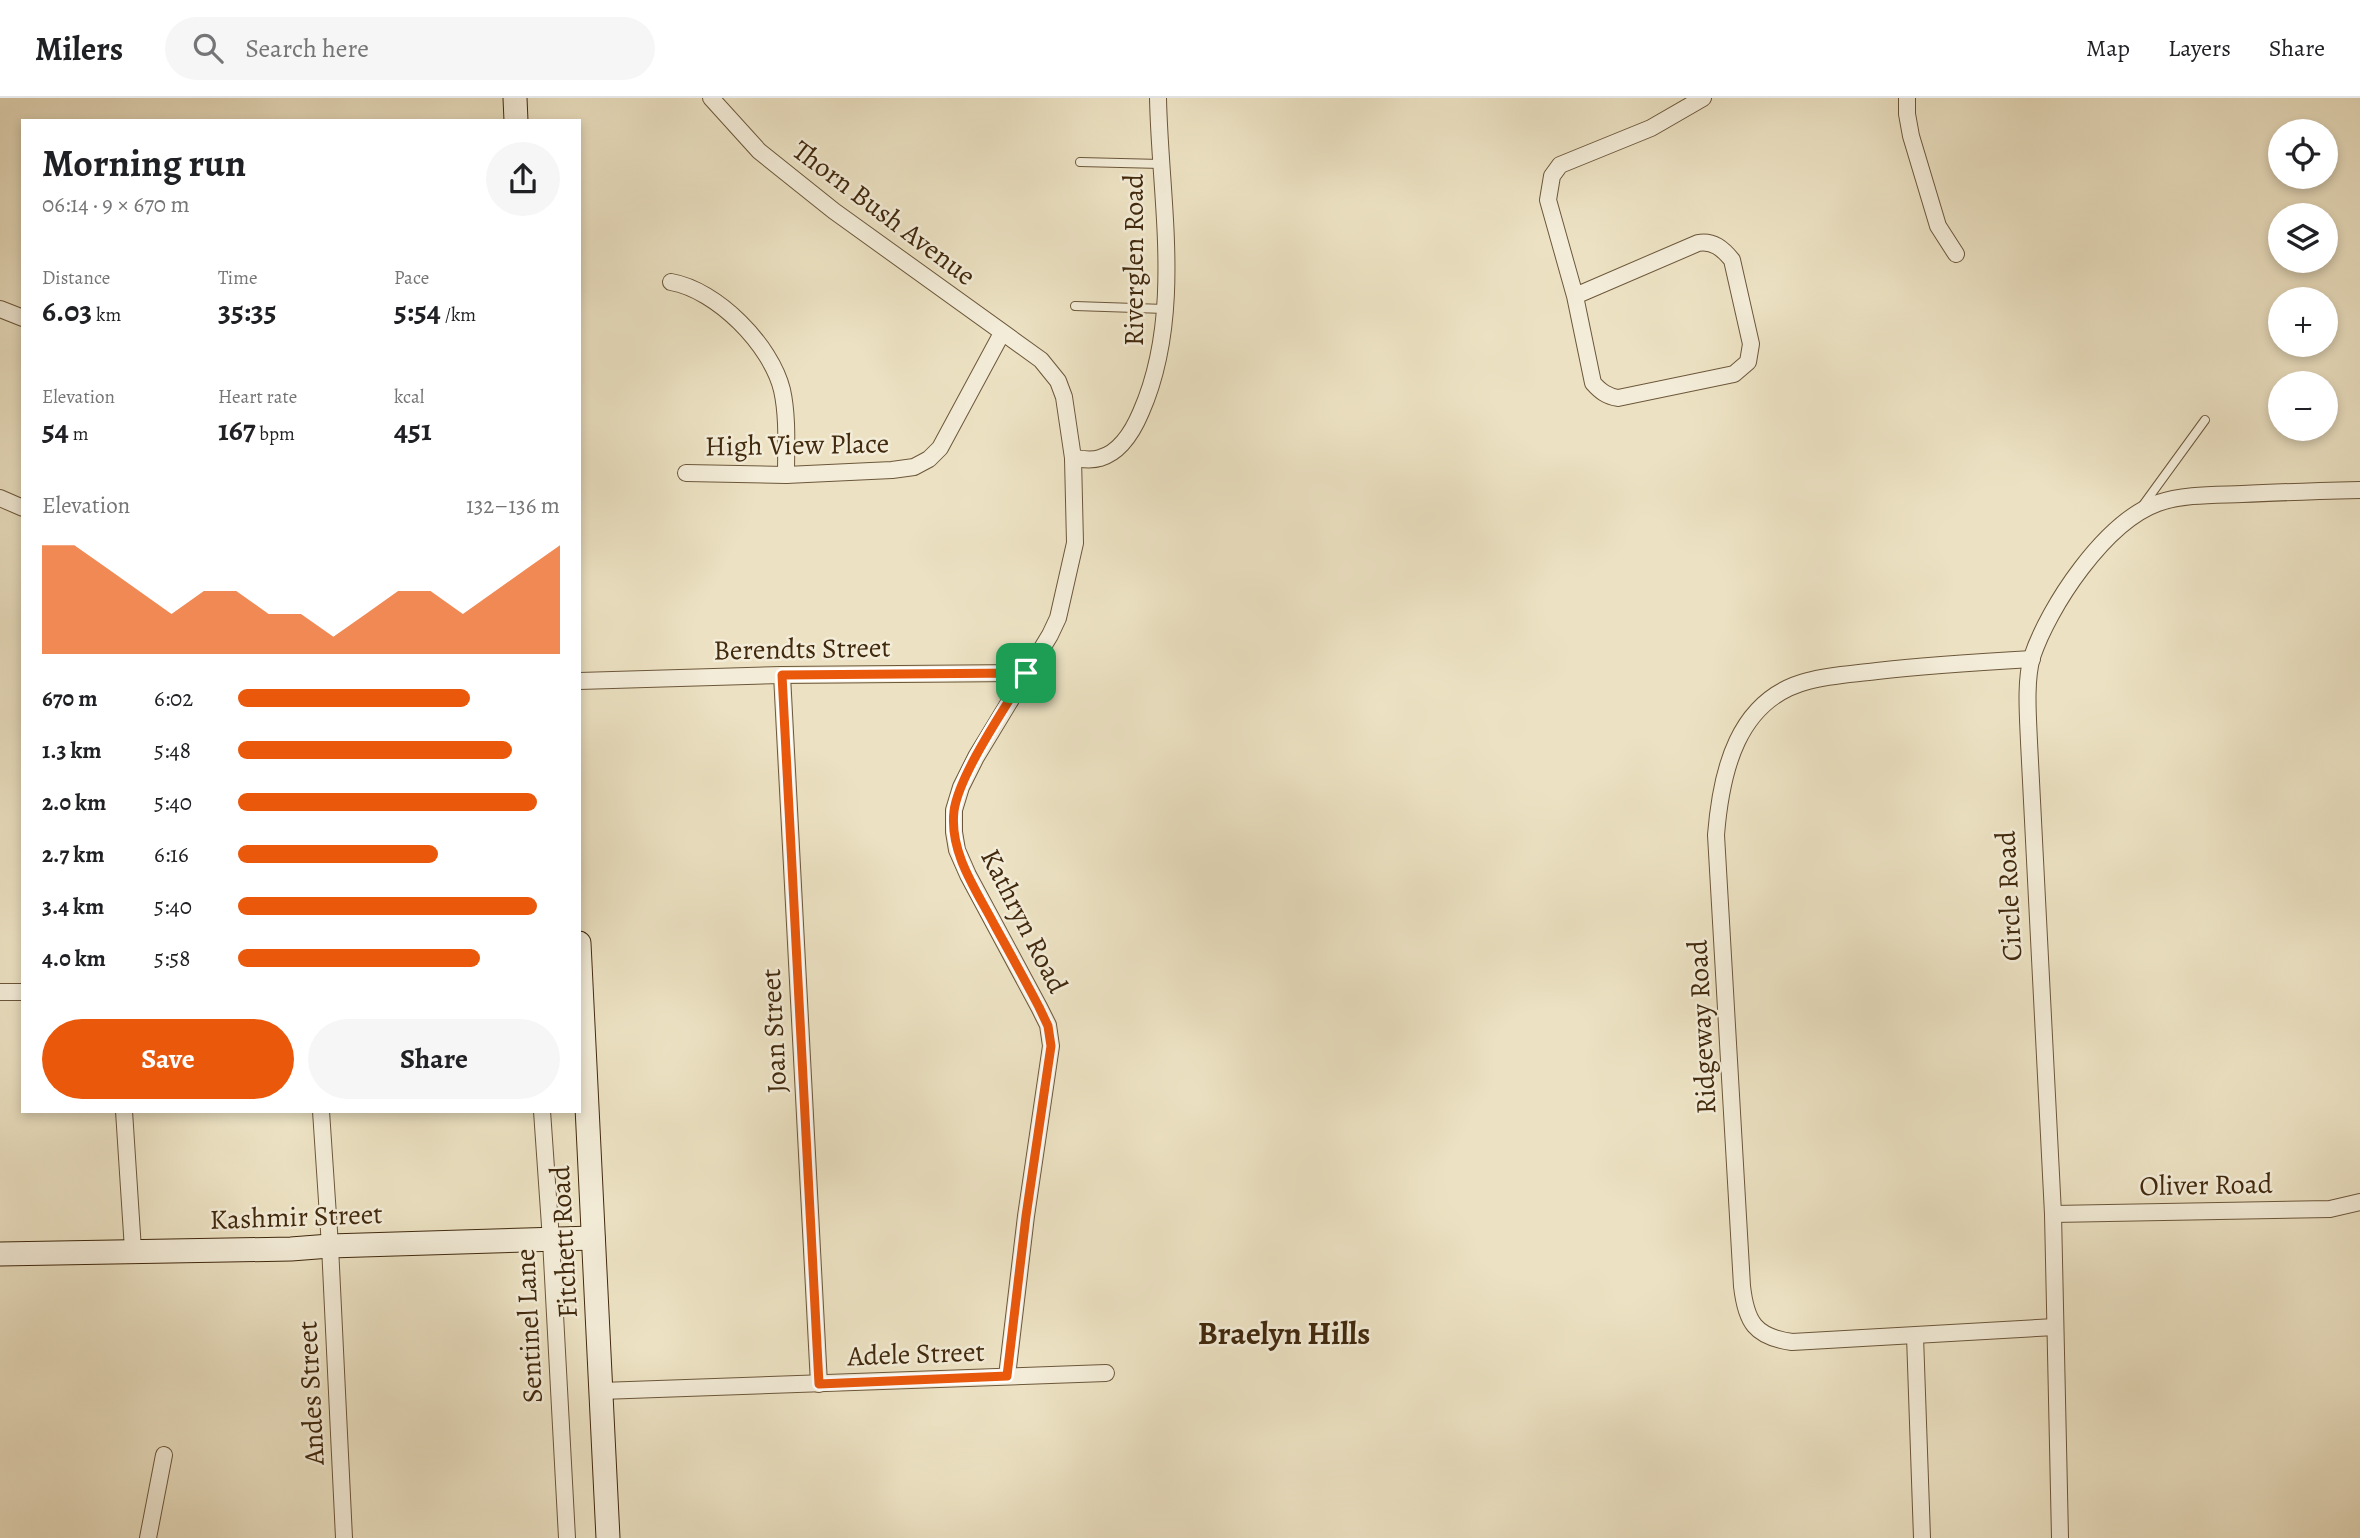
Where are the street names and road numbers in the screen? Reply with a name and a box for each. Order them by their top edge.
street label: Thorn Bush Avenue [785,132,983,294]
street label: Riverglen Road [1115,173,1153,346]
street label: High View Place [705,424,889,466]
street label: Berendts Street [713,628,891,670]
street label: Circle Road [1987,829,2031,962]
street label: Kathryn Road [971,842,1077,1001]
street label: Ridgeway Road [1678,938,1726,1115]
street label: Joan Street [752,968,796,1094]
street label: Fitchett Road [541,1164,587,1319]
street label: Oliver Road [2139,1165,2274,1205]
street label: Kashmir Street [209,1195,383,1239]
street label: Sentinel Lane [506,1248,552,1404]
street label: Andes Street [288,1320,334,1467]
street label: Adele Street [846,1333,985,1375]

